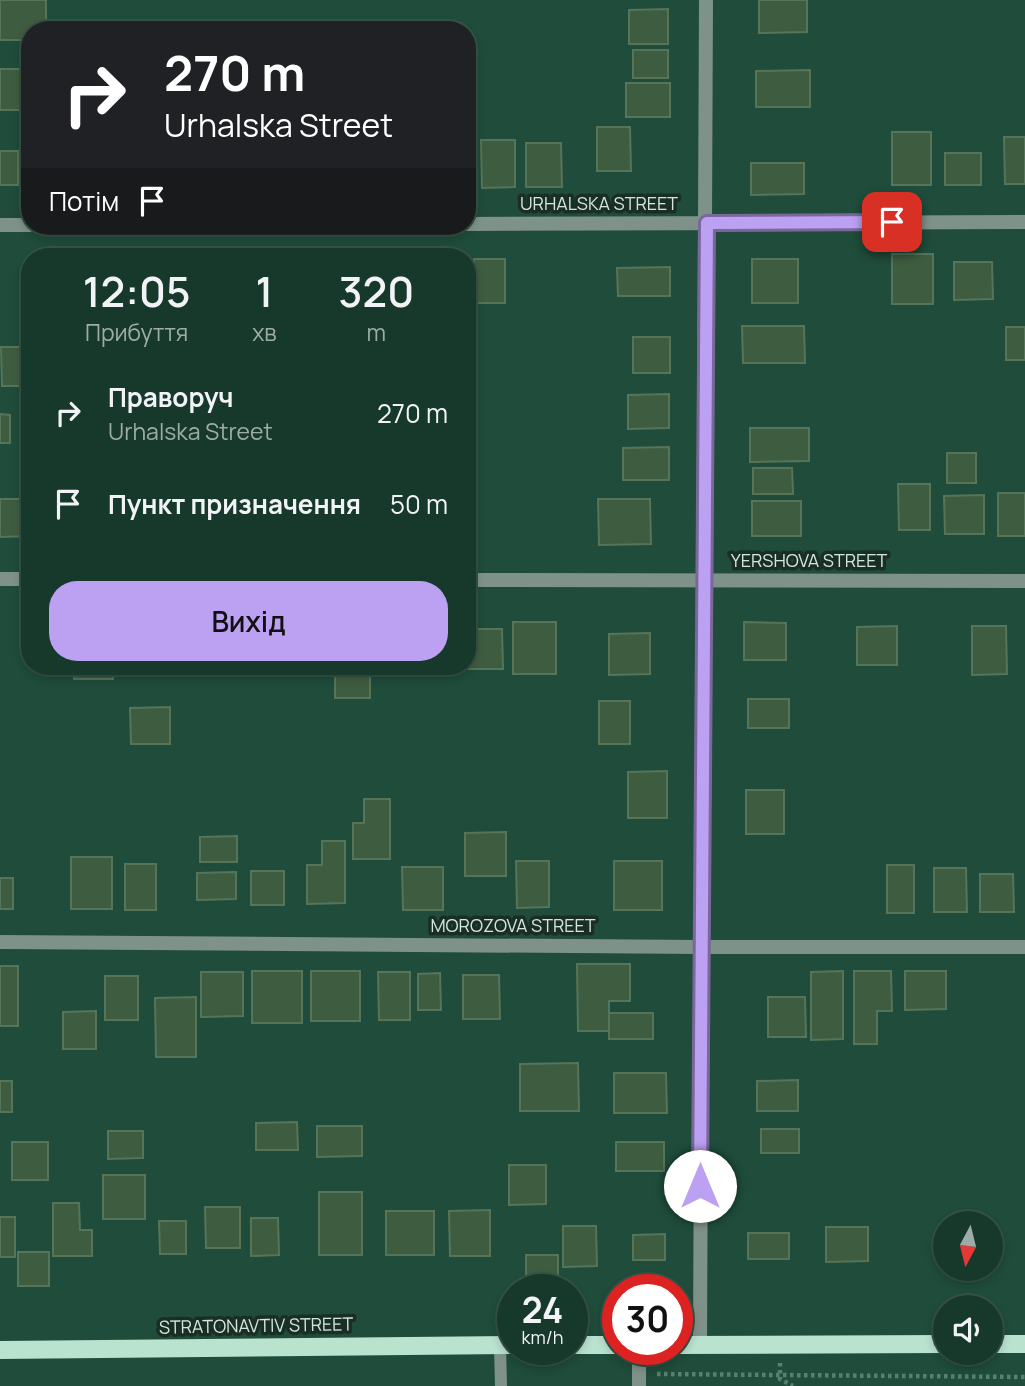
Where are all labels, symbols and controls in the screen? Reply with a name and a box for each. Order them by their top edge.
text: 270 m [164,39,305,106]
icon: right [49,49,140,140]
text: Urhalska Street [164,103,393,147]
icon: arrive [133,182,171,220]
text: Потім [49,183,119,219]
street label: URHALSKA STREET [520,191,678,215]
pin [862,192,922,252]
icon: arrive [873,203,911,241]
text: 12:05 [83,262,190,320]
text: 1 [256,262,273,320]
text: 320 [339,262,414,320]
text: Прибуття [85,316,188,348]
text: хв [252,316,277,348]
text: m [367,316,386,348]
text: Праворуч [108,379,233,415]
icon: right [49,394,87,432]
text: 270 m [377,395,448,431]
text: Urhalska Street [108,415,273,447]
icon: arrive [49,485,87,523]
text: Пункт призначення [108,486,361,522]
text: 50 m [390,486,448,522]
street label: YERSHOVA STREET [731,548,888,572]
button: Вихід [49,581,448,661]
street label: MOROZOVA STREET [430,913,596,937]
position arrow [663,1149,737,1223]
north arrow [933,1211,1003,1281]
map controls [933,1211,1003,1365]
speed limit sign: 30 [602,1274,693,1365]
text: 24 [522,1286,563,1334]
button: sound [933,1295,1003,1365]
street label: STRATONAVTIV STREET [159,1311,354,1339]
text: km/h [522,1325,563,1349]

